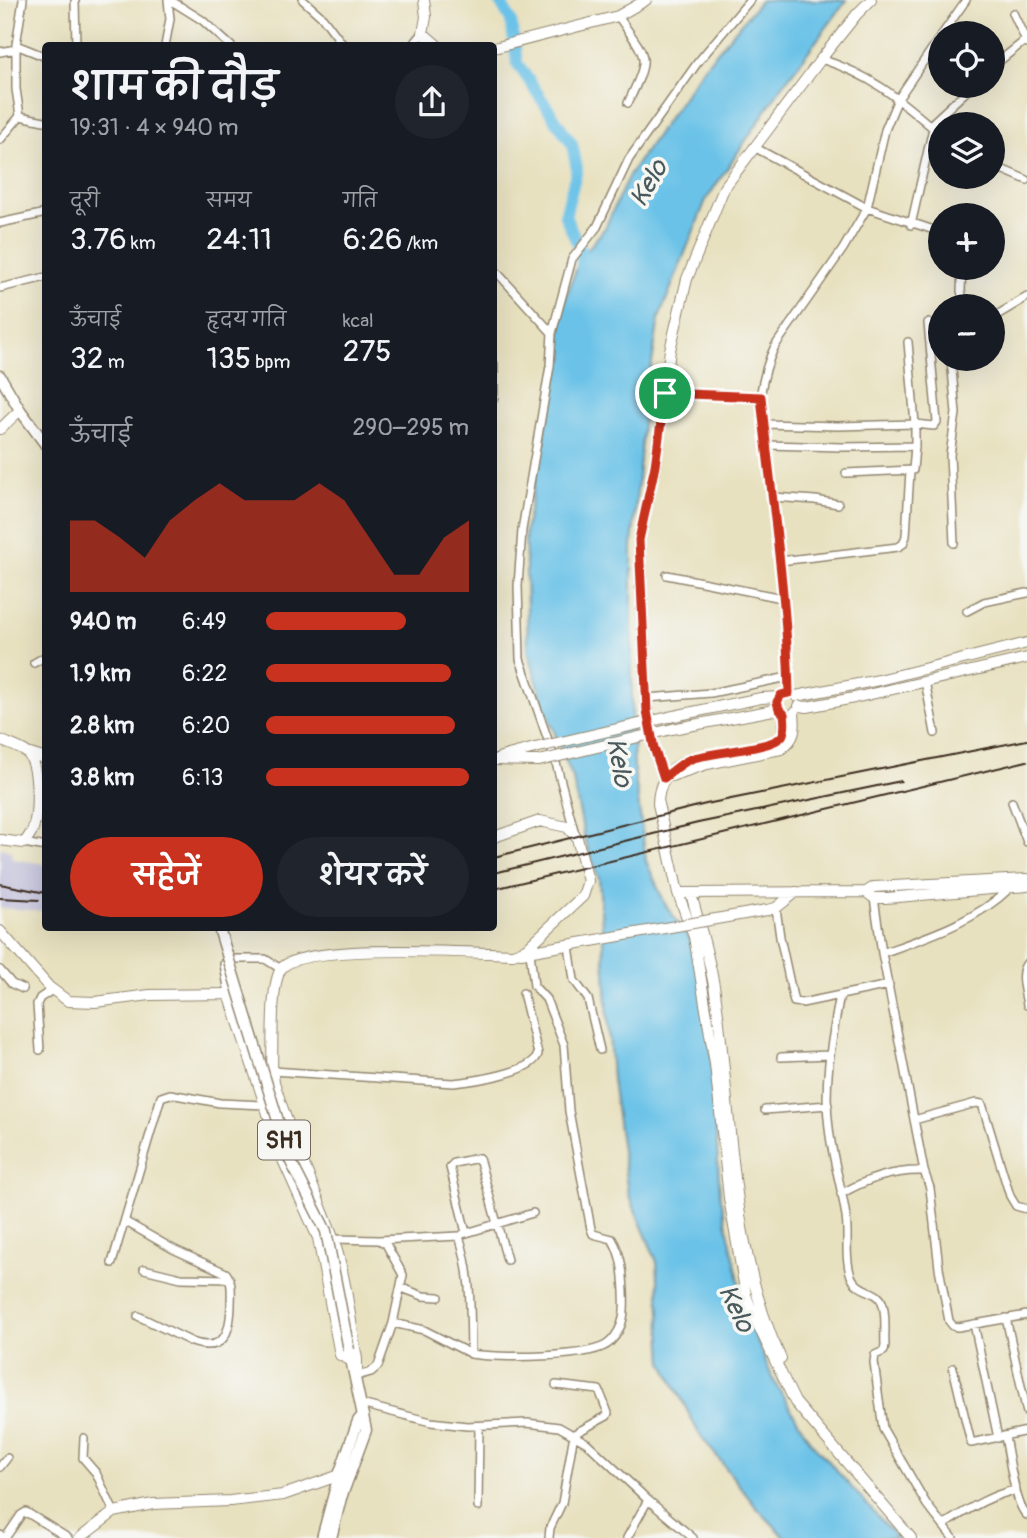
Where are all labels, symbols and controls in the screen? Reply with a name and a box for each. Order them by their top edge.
map controls [928,21,1005,371]
button: locate [928,21,1005,98]
text: शाम की दौड़ [70,63,278,111]
button: share [395,65,469,139]
button: layers [928,112,1005,189]
text: 19:31 · 4 × 940 m [70,113,239,142]
water label: Kelo [623,153,676,213]
text: दूरी [70,189,100,213]
text: समय [206,189,252,213]
text: गति [343,189,377,213]
button: + [928,203,1005,280]
text: 3.76 [70,221,127,258]
text: 24:11 [206,221,272,258]
text: 6:26 [343,221,402,258]
text: km [127,231,156,255]
text: /km [402,231,438,255]
button: − [928,294,1005,371]
text: ऊँचाई [70,308,121,332]
text: हृदय गति [206,308,286,332]
text: kcal [343,309,374,333]
text: 275 [343,333,392,370]
text: 32 [70,340,104,377]
text: 135 [206,340,251,377]
text: m [104,350,125,374]
text: bpm [251,350,290,374]
pin [635,363,695,423]
icon: arrive [646,374,684,412]
text: 290–295 m [352,413,469,442]
text: ऊँचाई [70,420,132,449]
text: 940 m [70,607,136,636]
text: 6:49 [182,607,227,636]
text: 1.9 km [70,659,131,688]
text: 6:22 [182,659,227,688]
text: 2.8 km [70,711,135,740]
text: 6:20 [182,711,230,740]
water label: Kelo [599,735,639,791]
text: 3.8 km [70,763,134,792]
text: 6:13 [182,763,223,792]
button: सहेजें [70,837,263,917]
button: शेयर करें [277,837,469,917]
road number: SH1 [258,1120,310,1160]
water label: Kelo [711,1280,762,1339]

